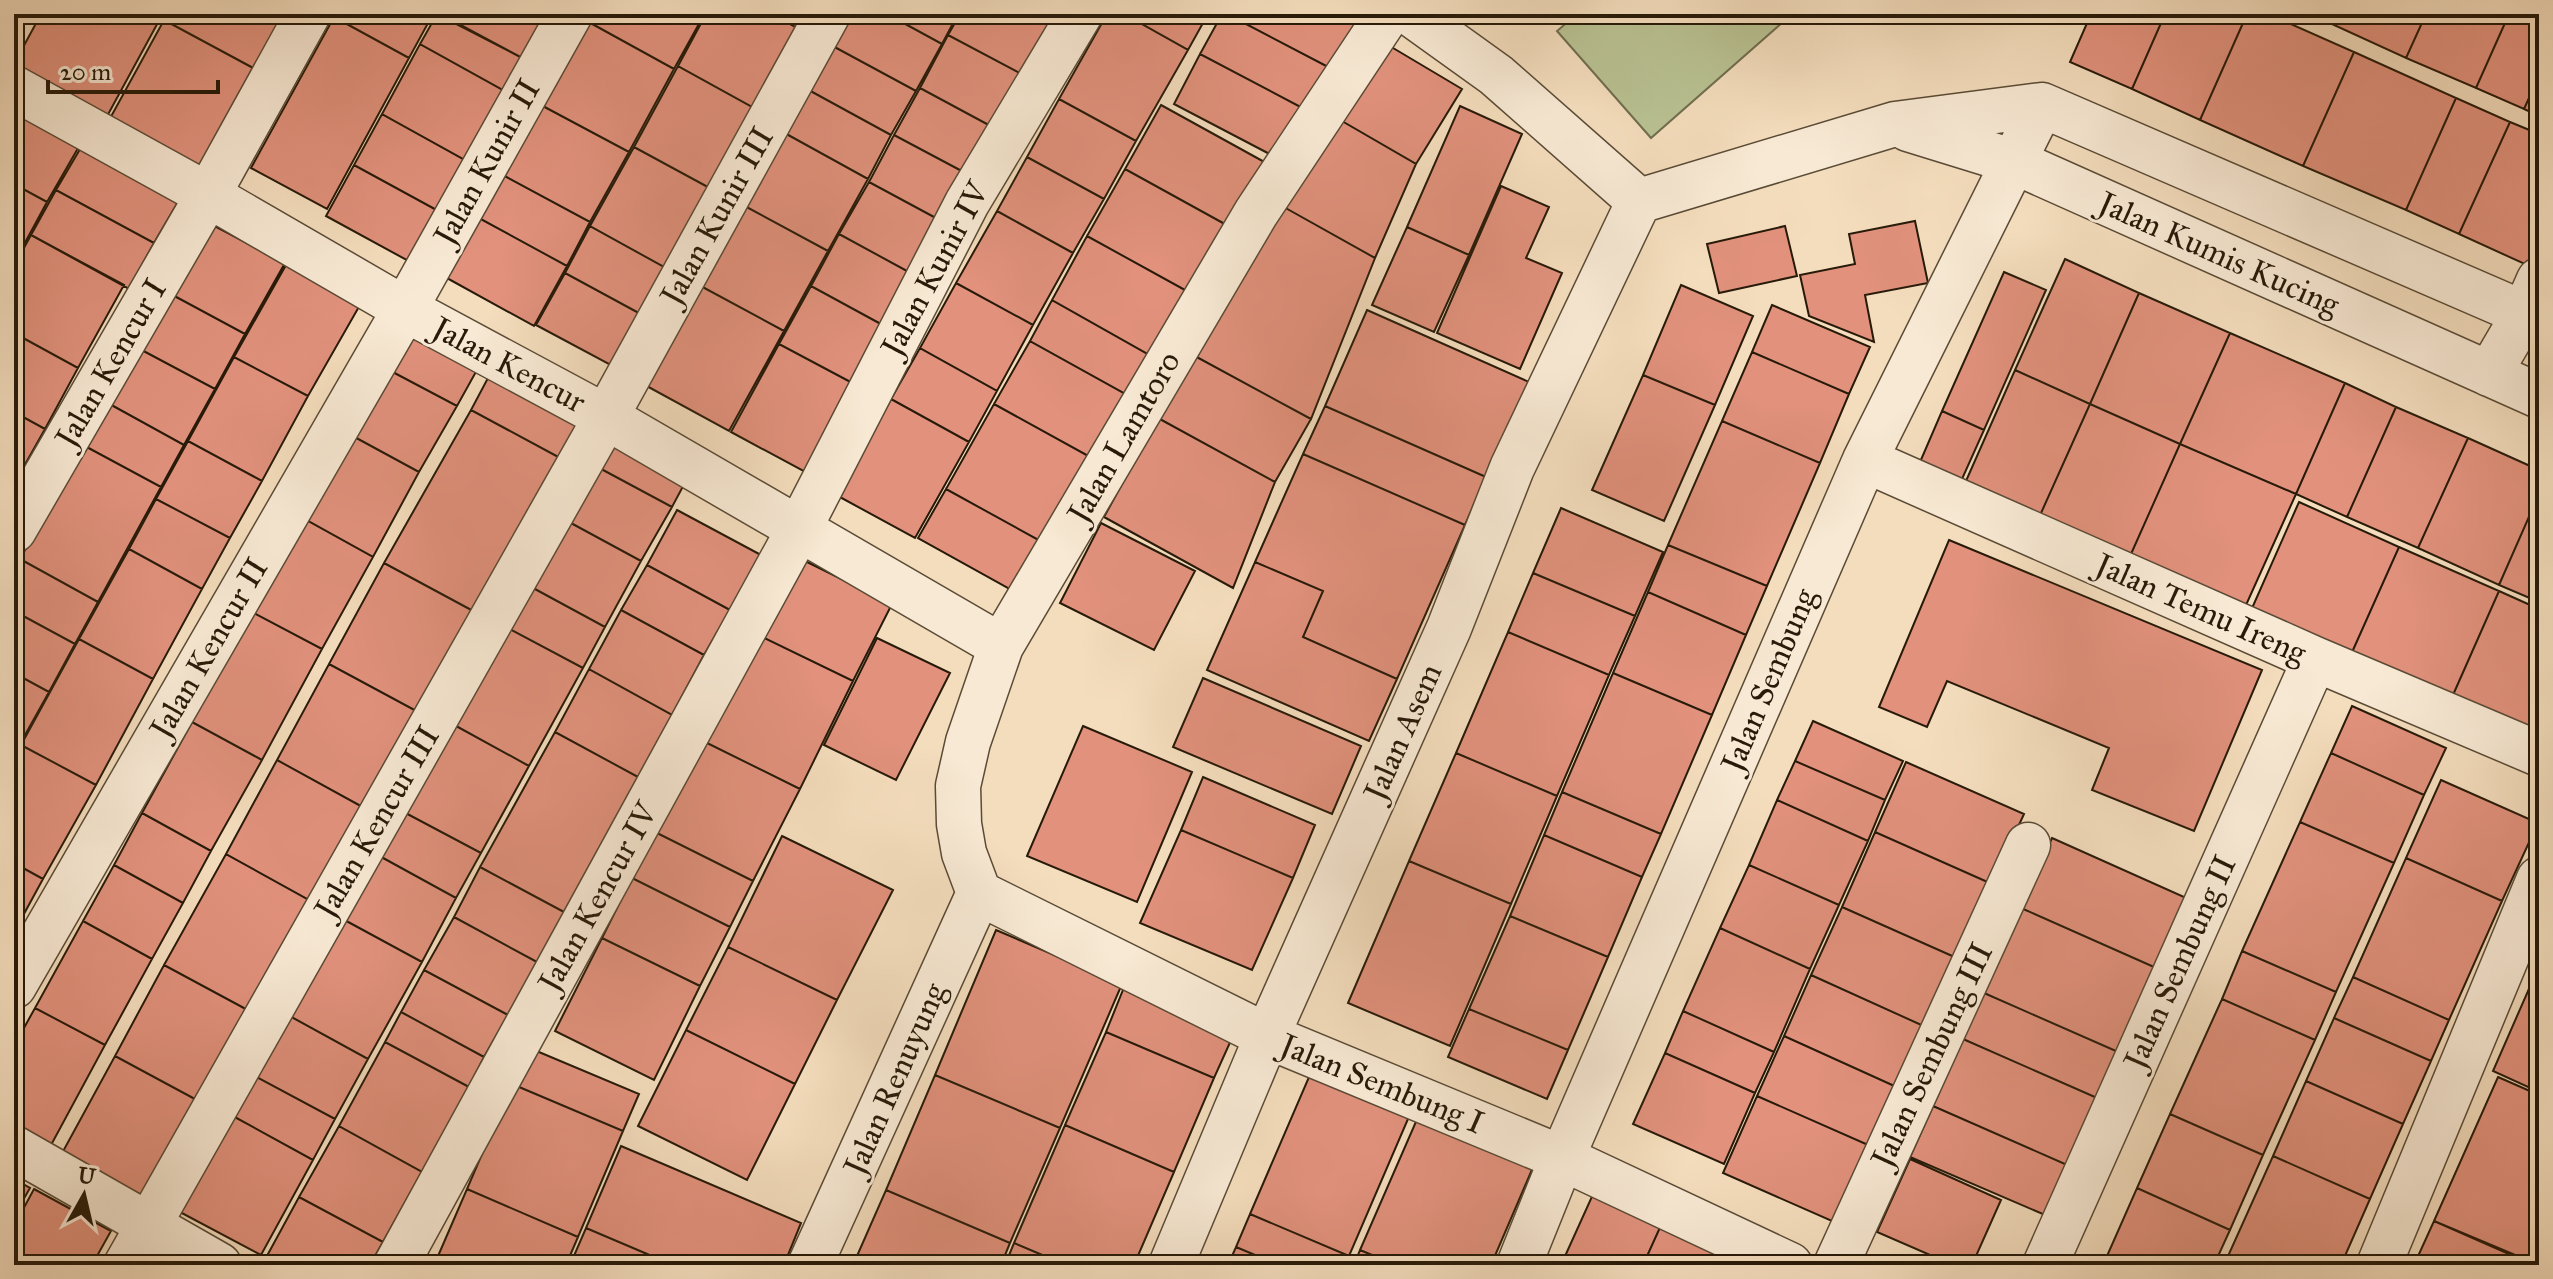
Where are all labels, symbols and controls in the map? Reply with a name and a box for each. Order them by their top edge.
scale bar [48,44,218,94]
text: 20 m [60,57,111,87]
street label: Jalan Kunir II [424,72,549,254]
street label: Jalan Kunir III [651,120,782,314]
street label: Jalan Kunir IV [871,173,998,366]
street label: Jalan Kumis Kucing [2090,182,2346,325]
street label: Jalan Kencur I [46,272,175,457]
street label: Jalan Kencur [423,307,592,422]
street label: Jalan Lamtoro [1058,344,1189,532]
street label: Jalan Temu Ireng [2087,544,2313,673]
street label: Jalan Kencur II [140,551,276,748]
street label: Jalan Sembung [1712,582,1826,780]
street label: Jalan Asem [1354,658,1450,809]
street label: Jalan Kencur III [305,719,448,928]
street label: Jalan Kencur IV [528,794,667,1001]
street label: Jalan Sembung II [2114,849,2244,1078]
street label: Jalan Sembung III [1862,937,2001,1176]
street label: Jalan Renuyung [834,976,955,1184]
street label: Jalan Sembung I [1272,1024,1489,1143]
north arrow [44,1155,124,1235]
text: U [76,1161,98,1190]

